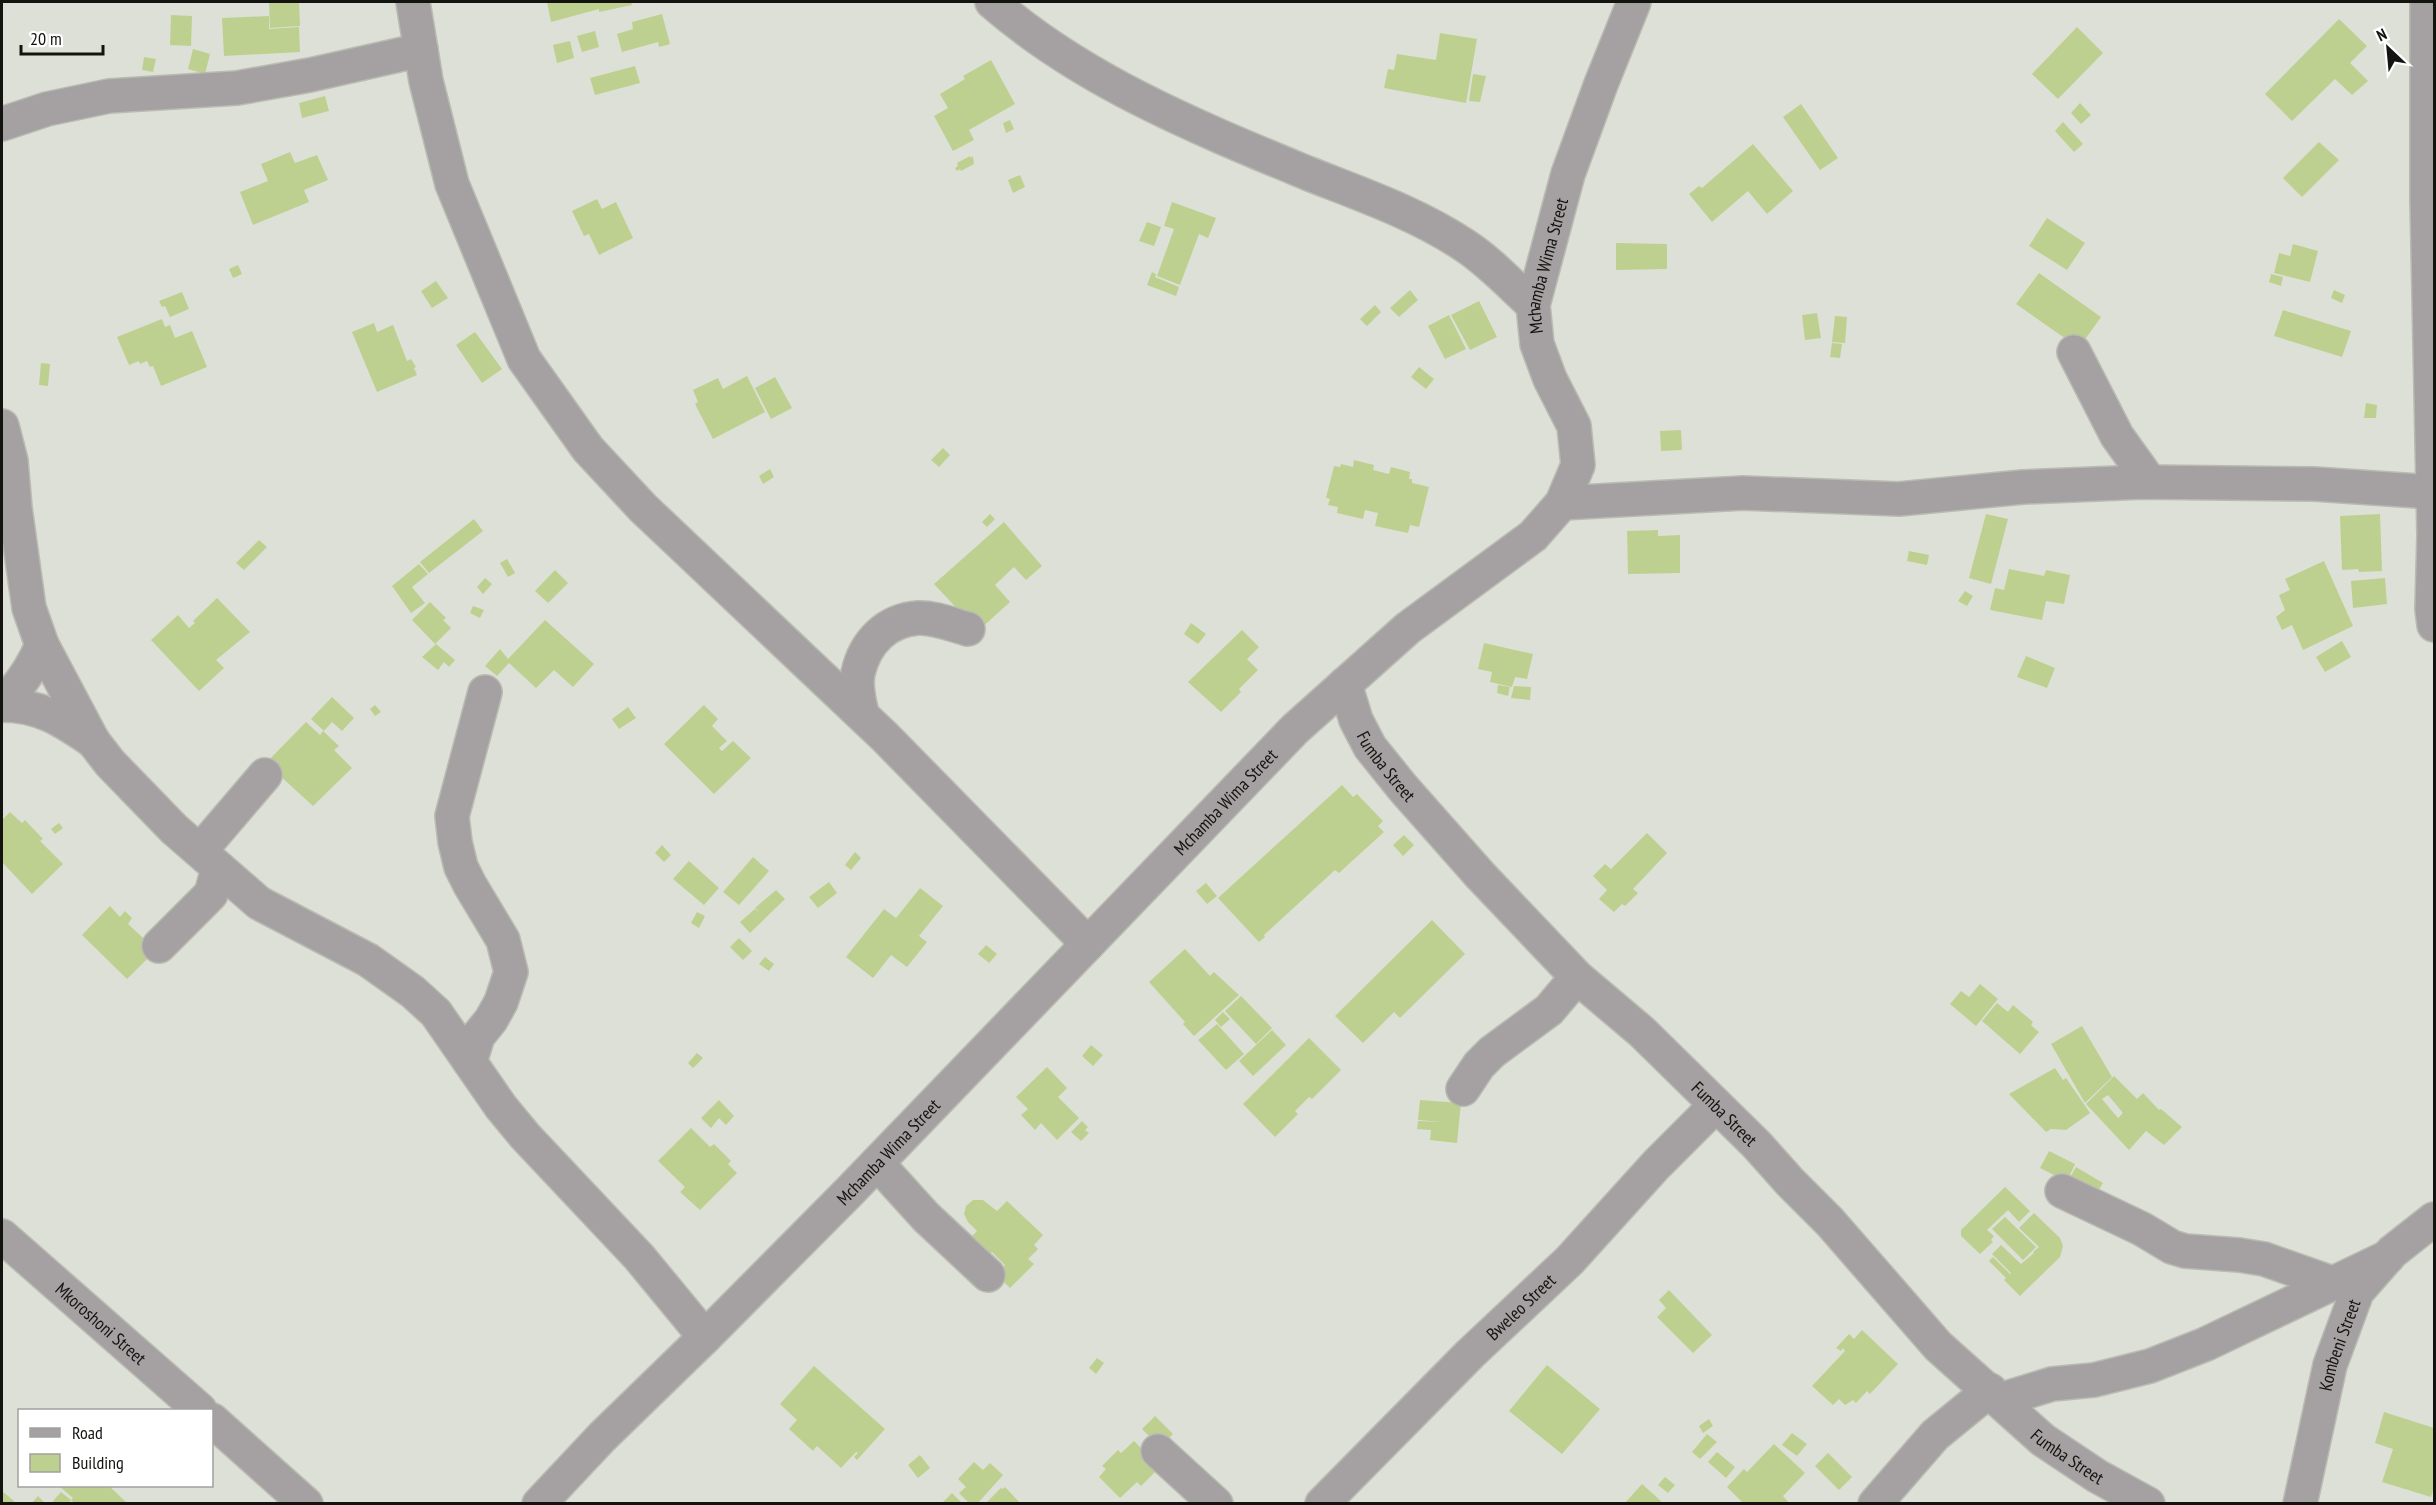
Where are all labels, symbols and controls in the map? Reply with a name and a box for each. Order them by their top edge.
scale bar [21,18,104,56]
north arrow [2358,18,2418,78]
text: N [2373,24,2390,45]
text: 20 m [30,27,62,50]
street label: Mchamba Wima Street [1521,195,1573,335]
street label: Fumba Street [1352,727,1421,806]
street label: Mchamba Wima Street [1168,743,1282,860]
street label: Fumba Street [1687,1076,1763,1151]
street label: Mchamba Wima Street [831,1093,945,1210]
street label: Bweleo Street [1481,1268,1560,1345]
street label: Mkoroshoni Street [51,1277,151,1369]
street label: Kombeni Street [2313,1296,2365,1393]
legend [18,1409,213,1487]
text: Road [72,1421,103,1444]
street label: Fumba Street [2026,1423,2108,1489]
text: Building [72,1451,124,1474]

